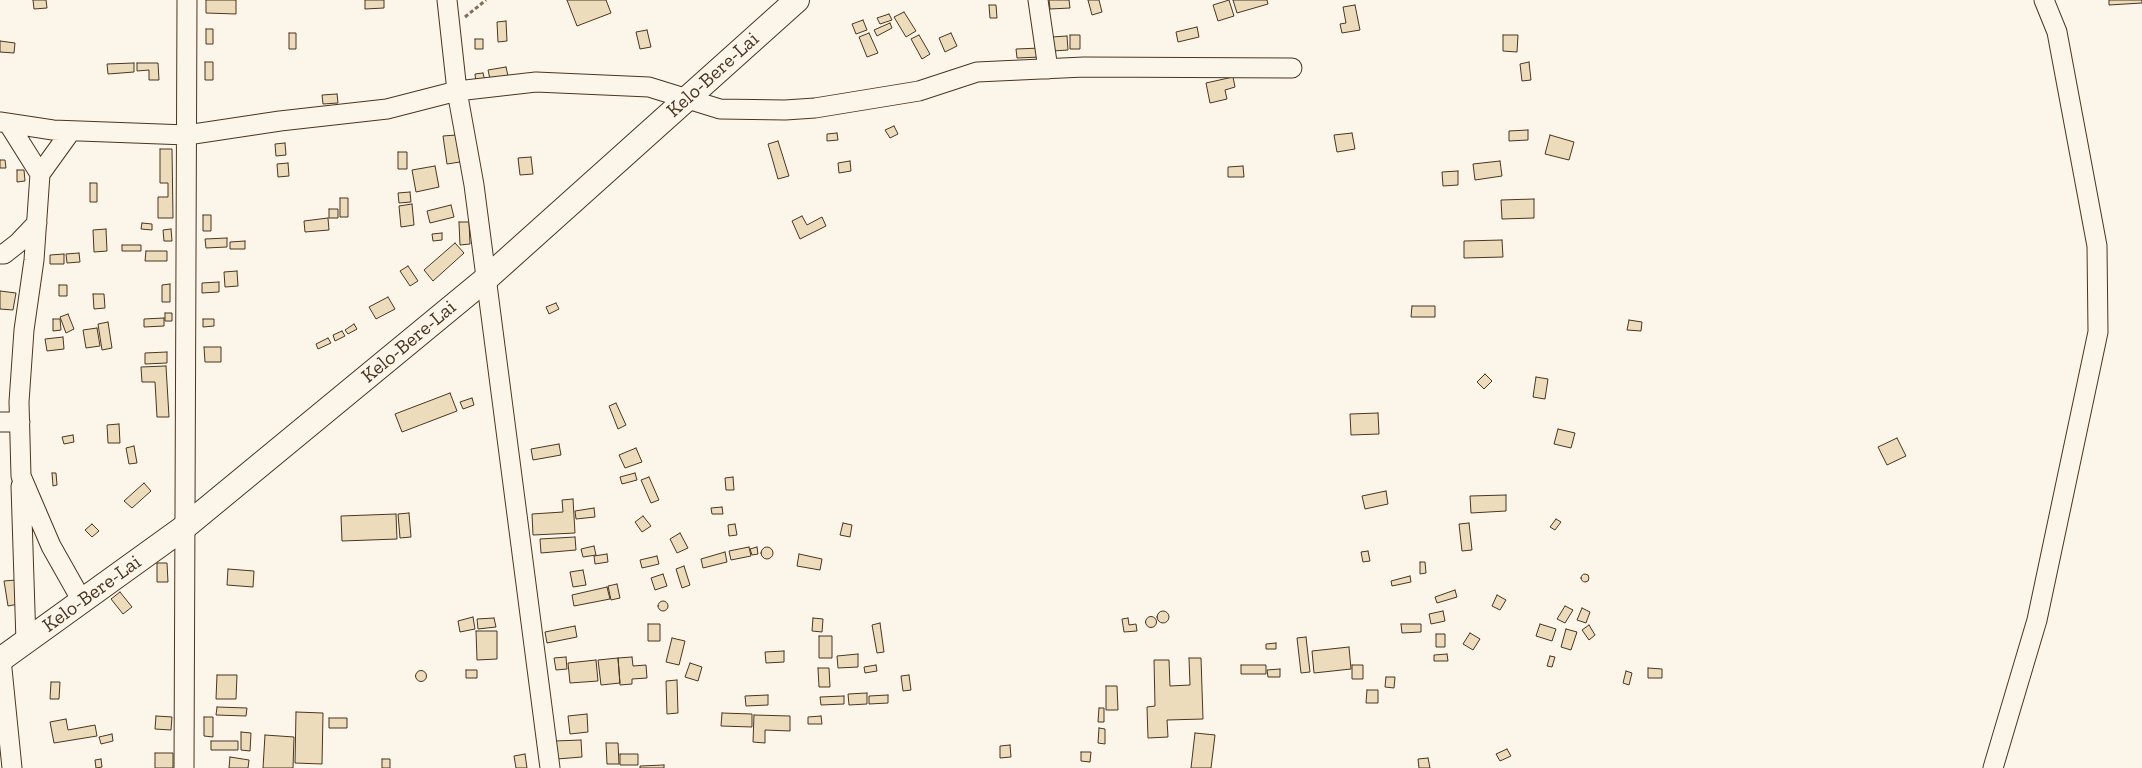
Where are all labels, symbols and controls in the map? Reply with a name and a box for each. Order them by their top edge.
street label: Kelo-Bere-Lai [662,27,764,123]
street label: Kelo-Bere-Lai [357,296,461,388]
street label: Kelo-Bere-Lai [38,550,146,638]

